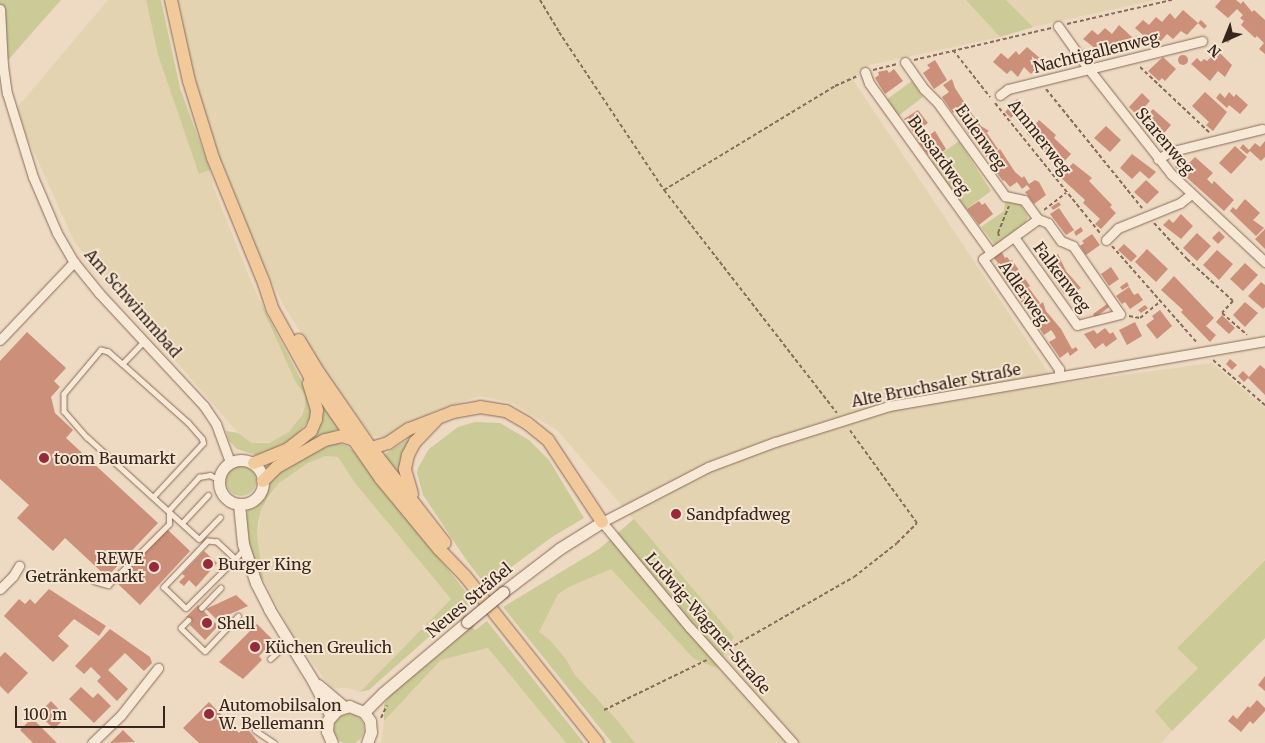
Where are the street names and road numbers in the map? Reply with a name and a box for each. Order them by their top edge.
street label: Nachtigallenweg [1031,27,1161,77]
street label: Ammerweg [1005,95,1075,179]
street label: Eulenweg [952,101,1010,173]
street label: Starenweg [1132,104,1198,178]
street label: Bussardweg [904,112,974,198]
street label: Falkenweg [1029,238,1095,316]
street label: Am Schwimmbad [81,245,185,361]
street label: Adlerweg [995,257,1053,329]
street label: Alte Bruchsaler Straße [850,359,1022,411]
street label: Ludwig-Wagner-Straße [641,549,775,697]
street label: Neues Sträßel [422,559,516,641]

